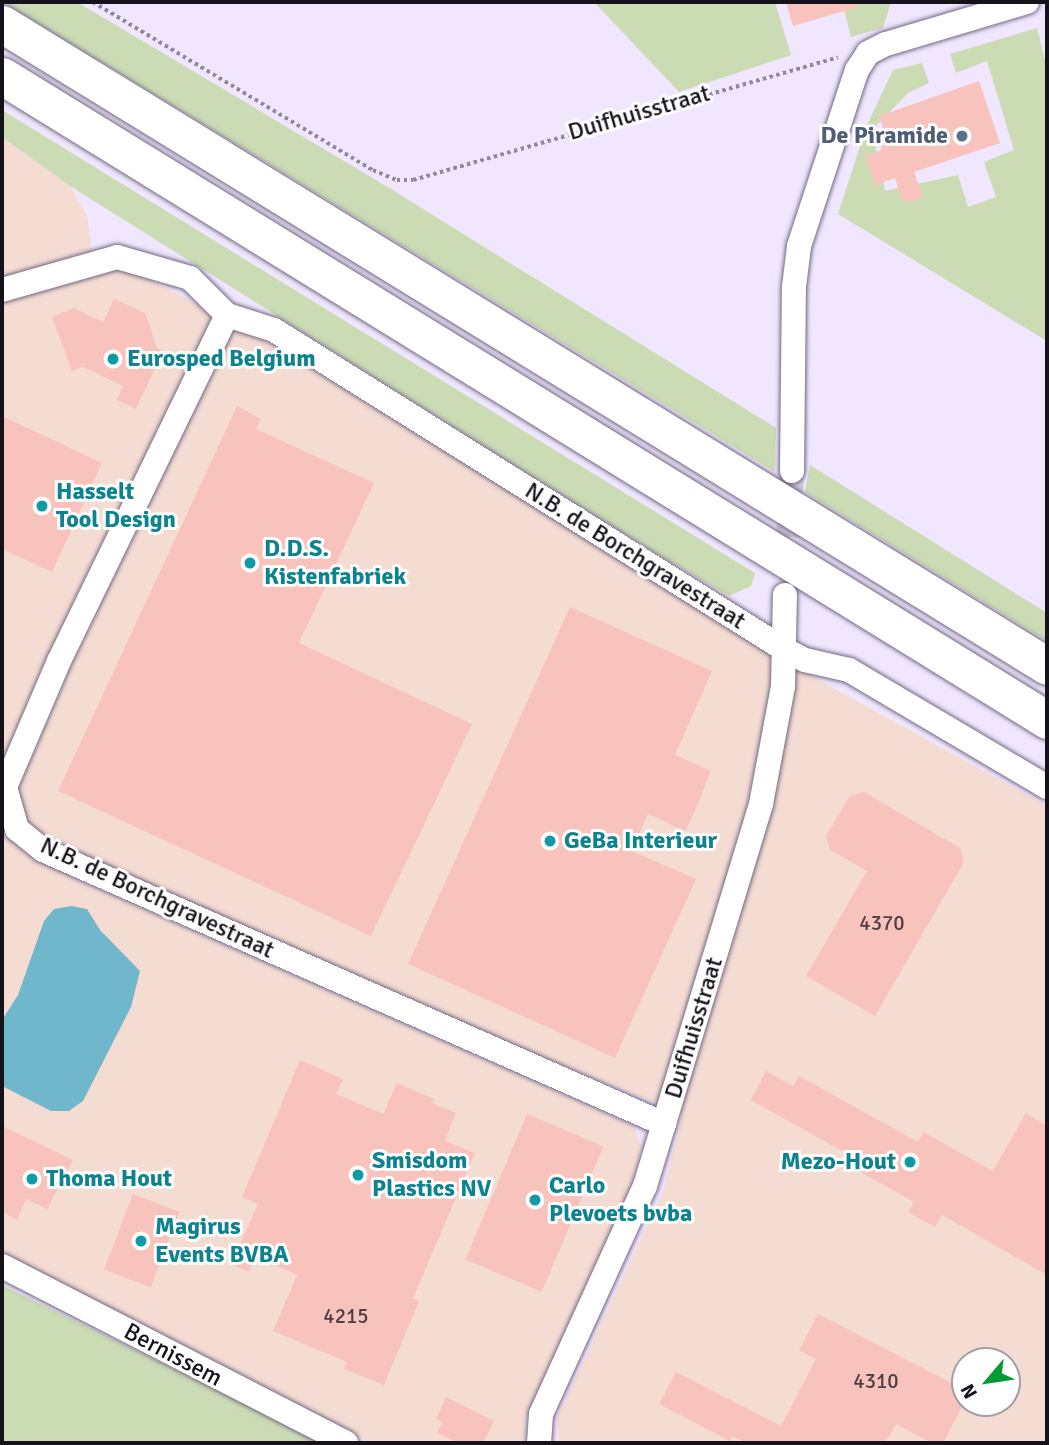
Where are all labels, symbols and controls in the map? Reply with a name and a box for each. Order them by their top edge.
street label: Duifhuisstraat [565,79,713,147]
place label: De Piramide [820,122,948,150]
marker: De Piramide [954,128,970,144]
place label: Eurosped Belgium [127,345,316,373]
marker: Eurosped Belgium [105,351,121,367]
street label: N.B. de Borchgravestraat [520,476,750,636]
place label: Hasselt Tool Design [56,478,176,534]
marker: Hasselt Tool Design [34,498,50,514]
place label: D.D.S. Kistenfabriek [264,535,406,591]
marker: D.D.S. Kistenfabriek [242,555,258,571]
place label: GeBa Interieur [564,827,717,855]
street label: N.B. de Borchgravestraat [36,831,278,965]
marker: GeBa Interieur [542,833,558,849]
house number: 4370 [859,910,905,936]
street label: Duifhuisstraat [659,954,729,1102]
place label: Smisdom Plastics NV [372,1147,491,1203]
place label: Mezo-Hout [781,1148,896,1176]
marker: Mezo-Hout [902,1154,918,1170]
place label: Thoma Hout [46,1165,172,1193]
marker: Smisdom Plastics NV [350,1167,366,1183]
marker: Thoma Hout [24,1171,40,1187]
place label: Carlo Plevoets bvba [549,1172,692,1228]
marker: Carlo Plevoets bvba [527,1192,543,1208]
place label: Magirus Events BVBA [155,1213,289,1269]
marker: Magirus Events BVBA [133,1233,149,1249]
house number: 4215 [323,1303,369,1329]
street label: Bernissem [119,1317,227,1393]
north arrow [951,1347,1021,1417]
house number: 4310 [853,1368,899,1394]
text: N [956,1380,983,1403]

